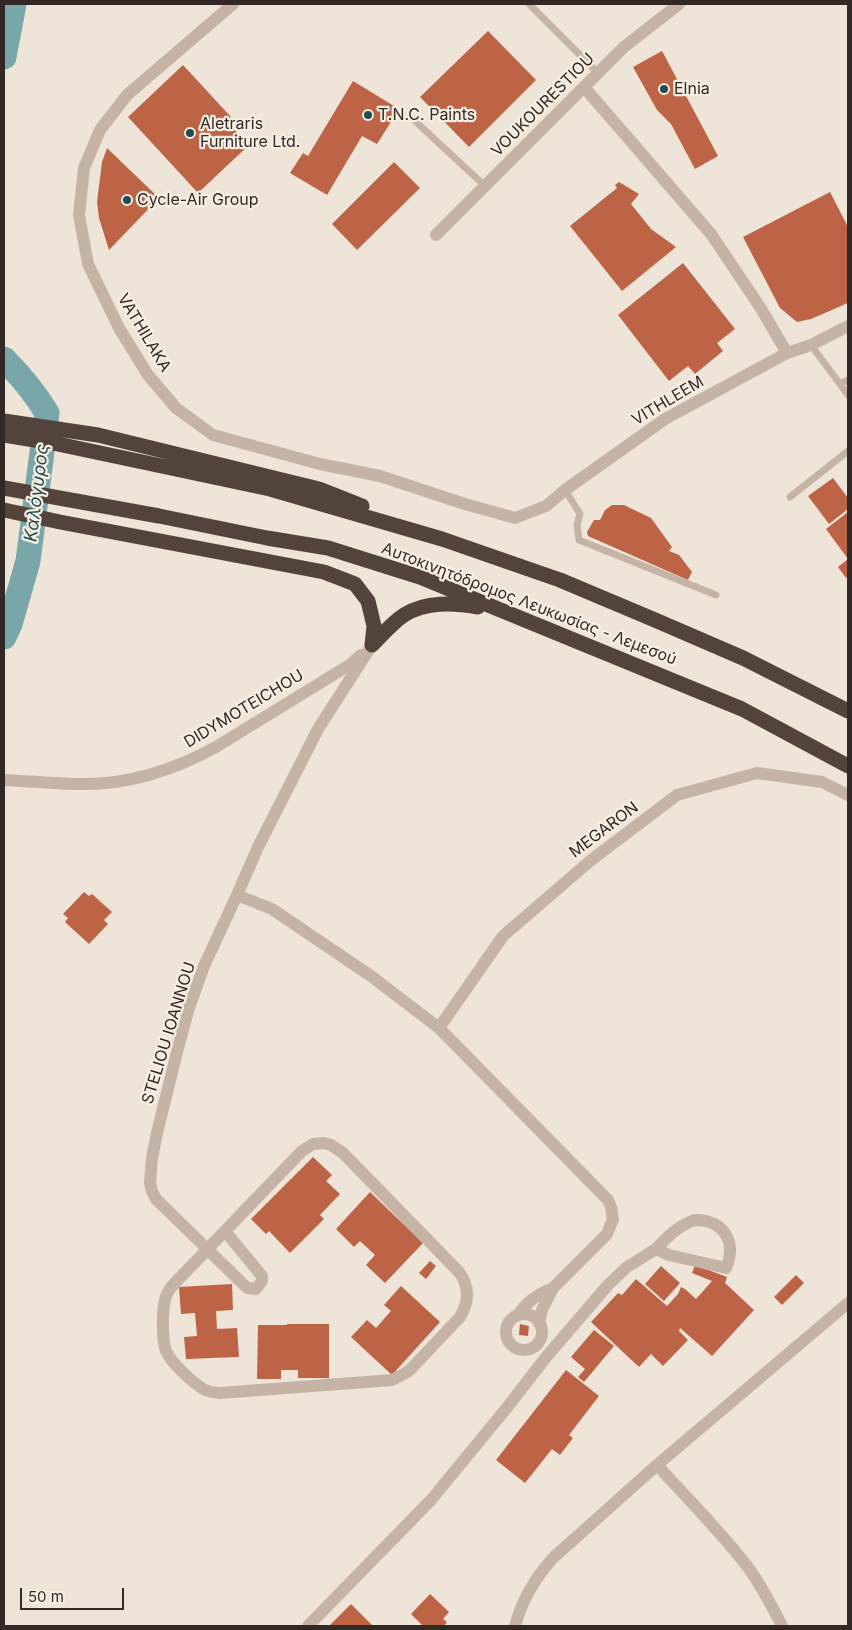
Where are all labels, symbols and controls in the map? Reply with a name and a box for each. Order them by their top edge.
street label: VOUKOURESTIOU [487,49,599,161]
place label: Elnia [674,79,710,99]
marker: Elnia [658,83,670,95]
place label: T.N.C. Paints [378,105,475,125]
marker: T.N.C. Paints [362,109,374,121]
place label: Aletraris Furniture Ltd. [200,114,300,152]
marker: Aletraris Furniture Ltd. [184,127,196,139]
place label: Cycle-Air Group [137,190,259,210]
marker: Cycle-Air Group [121,194,133,206]
street label: VATHILAKA [113,290,175,376]
street label: VITHLEEM [629,372,707,430]
water label: Καλόγυρος [20,443,54,543]
street label: Αυτοκινητόδρομος Λευκωσίας - Λεμεσού [379,539,679,669]
street label: DIDYMOTEICHOU [181,666,307,752]
street label: MEGARON [566,798,642,862]
street label: STELIOU IOANNOU [138,960,200,1106]
scale bar [22,1578,126,1610]
text: 50 m [28,1587,64,1606]

